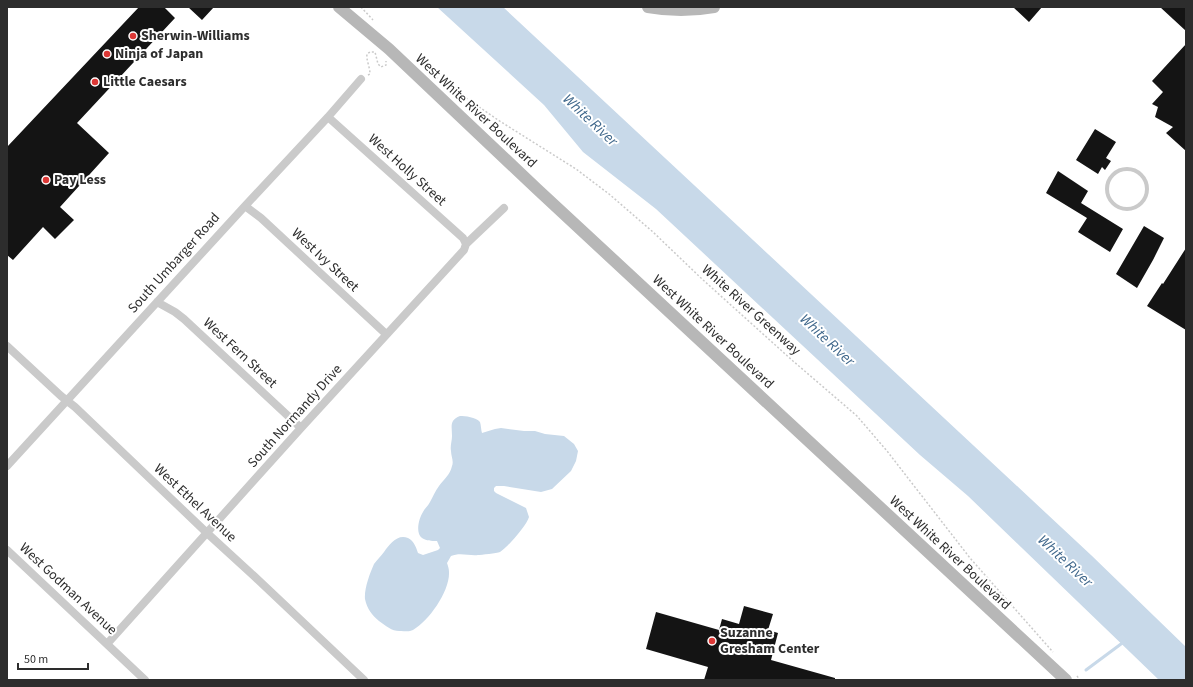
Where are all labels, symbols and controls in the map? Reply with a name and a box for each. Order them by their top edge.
place label: Sherwin-Williams [141,26,250,46]
marker: Sherwin-Williams [128,31,138,41]
place label: Ninja of Japan [115,44,203,64]
marker: Ninja of Japan [102,49,112,59]
street label: West White River Boulevard [411,49,541,173]
place label: Little Caesars [103,72,187,92]
marker: Little Caesars [90,77,100,87]
water label: White River [558,89,623,152]
street label: West Holly Street [363,129,451,211]
place label: Pay Less [54,170,106,190]
marker: Pay Less [41,175,51,185]
street label: South Umbarger Road [123,208,225,318]
street label: West Ivy Street [287,223,363,297]
street label: White River Greenway [697,260,805,360]
street label: West White River Boulevard [648,270,778,394]
water label: White River [795,309,860,372]
street label: West Fern Street [198,313,282,393]
street label: South Normandy Drive [243,360,347,472]
street label: West Ethel Avenue [149,459,241,547]
street label: West White River Boulevard [885,491,1015,615]
water label: White River [1033,530,1098,593]
street label: West Godman Avenue [15,538,121,640]
place label: Suzanne Gresham Center [720,623,820,659]
marker: Suzanne Gresham Center [707,636,717,646]
scale bar [18,645,88,671]
text: 50 m [24,651,48,668]

